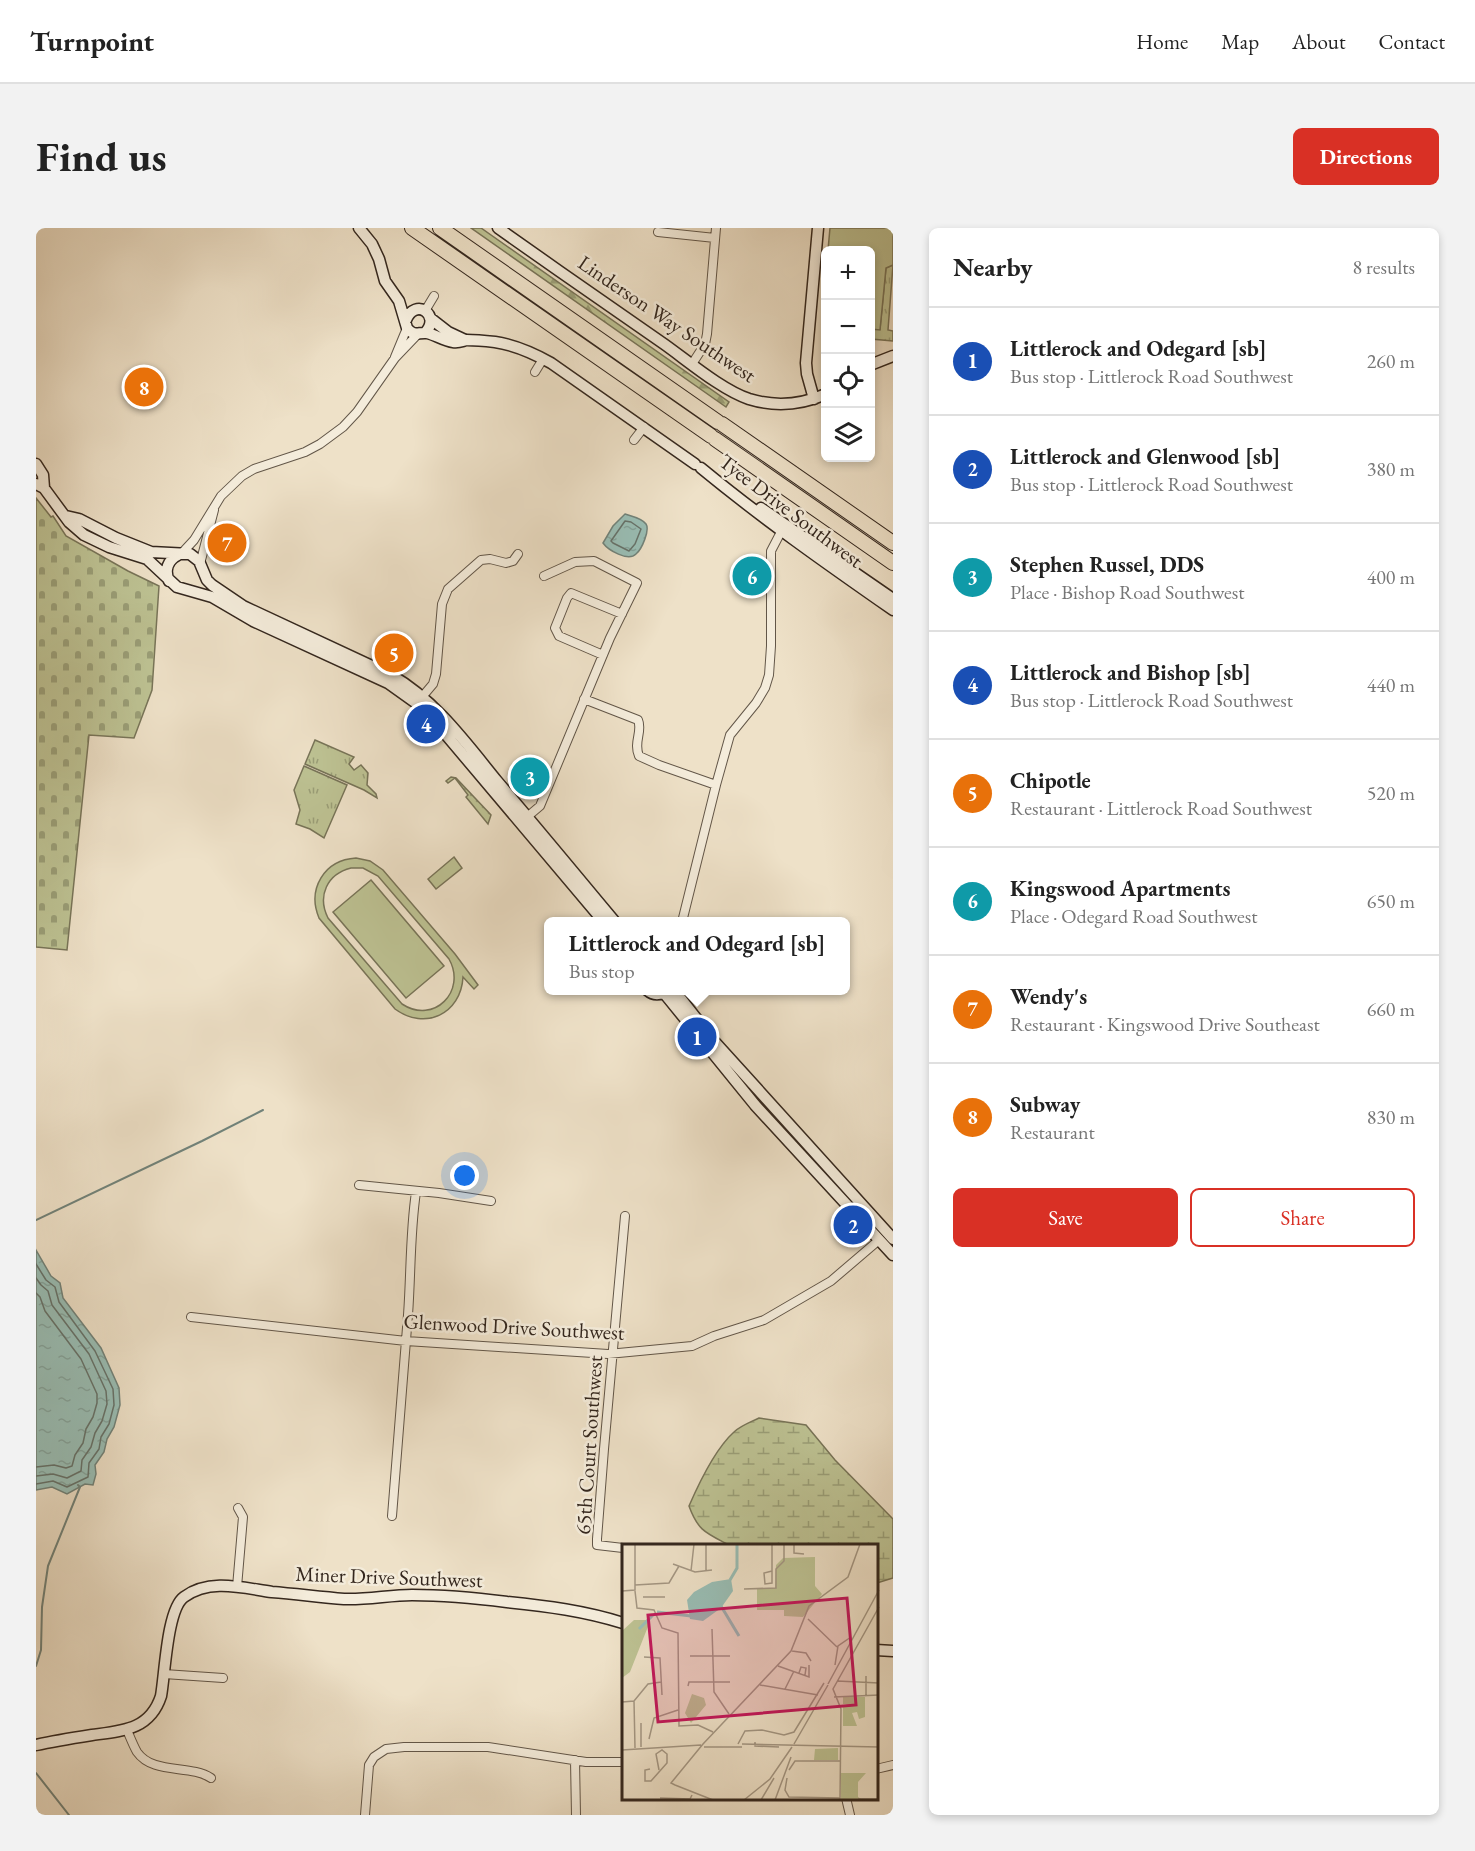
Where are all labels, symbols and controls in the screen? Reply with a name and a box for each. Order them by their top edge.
text: Turnpoint [30,23,154,59]
text: Home [1136,28,1188,55]
text: Map [1221,28,1259,55]
text: About [1292,28,1345,55]
text: Contact [1378,28,1445,55]
button: Directions [1293,128,1439,185]
text: Find us [36,129,167,184]
map controls [821,246,875,462]
button: + [821,246,875,300]
street label: Linderson Way Southwest [573,249,762,388]
text: Nearby [953,250,1033,284]
text: 8 results [1352,254,1415,280]
button: − [821,300,875,354]
text: Littlerock and Odegard [sb] [1010,334,1267,363]
text: 1 [967,348,978,374]
text: 260 m [1367,348,1415,374]
button: locate [821,354,875,408]
text: Bus stop · Littlerock Road Southwest [1010,363,1293,389]
pin: 8 [124,364,164,410]
button: layers [821,408,875,462]
text: Littlerock and Glenwood [sb] [1010,442,1280,471]
street label: Tyee Drive Southwest [714,448,869,574]
text: 2 [967,456,978,482]
text: 380 m [1367,456,1415,482]
text: Bus stop · Littlerock Road Southwest [1010,471,1293,497]
pin: 7 [208,520,246,566]
text: Stephen Russel, DDS [1010,550,1204,579]
pin: 6 [732,554,772,598]
text: 3 [967,564,978,590]
text: 400 m [1367,564,1415,590]
text: Place · Bishop Road Southwest [1010,579,1244,605]
pin: 5 [374,630,414,676]
text: Littlerock and Bishop [sb] [1010,658,1251,687]
text: 4 [967,672,978,698]
text: 440 m [1367,672,1415,698]
text: Bus stop · Littlerock Road Southwest [1010,687,1293,713]
pin: 4 [406,702,446,746]
pin: 3 [510,754,550,800]
text: Chipotle [1010,766,1091,795]
text: 5 [967,780,978,806]
text: 520 m [1367,780,1415,806]
text: Restaurant · Littlerock Road Southwest [1010,795,1312,821]
text: Kingswood Apartments [1010,874,1230,903]
text: 6 [967,888,978,914]
text: 650 m [1367,888,1415,914]
text: Place · Odegard Road Southwest [1010,903,1257,929]
popup [544,917,850,995]
text: Littlerock and Odegard [sb] [569,929,825,958]
text: Bus stop [569,958,635,984]
text: Wendy's [1010,982,1087,1011]
text: 7 [967,996,978,1022]
text: 660 m [1367,996,1415,1022]
text: Restaurant · Kingswood Drive Southeast [1010,1011,1320,1037]
pin: 1 [678,1014,716,1060]
text: Subway [1010,1090,1080,1119]
text: 8 [967,1104,978,1130]
text: 830 m [1367,1104,1415,1130]
text: Restaurant [1010,1119,1095,1145]
your location [450,1161,479,1190]
button: Save [953,1188,1178,1247]
button: Share [1190,1188,1415,1247]
pin: 2 [834,1202,872,1248]
street label: Glenwood Drive Southwest [403,1307,626,1346]
street label: 65th Court Southwest [569,1354,608,1535]
inset map [622,1544,878,1800]
street label: Miner Drive Southwest [295,1560,483,1593]

